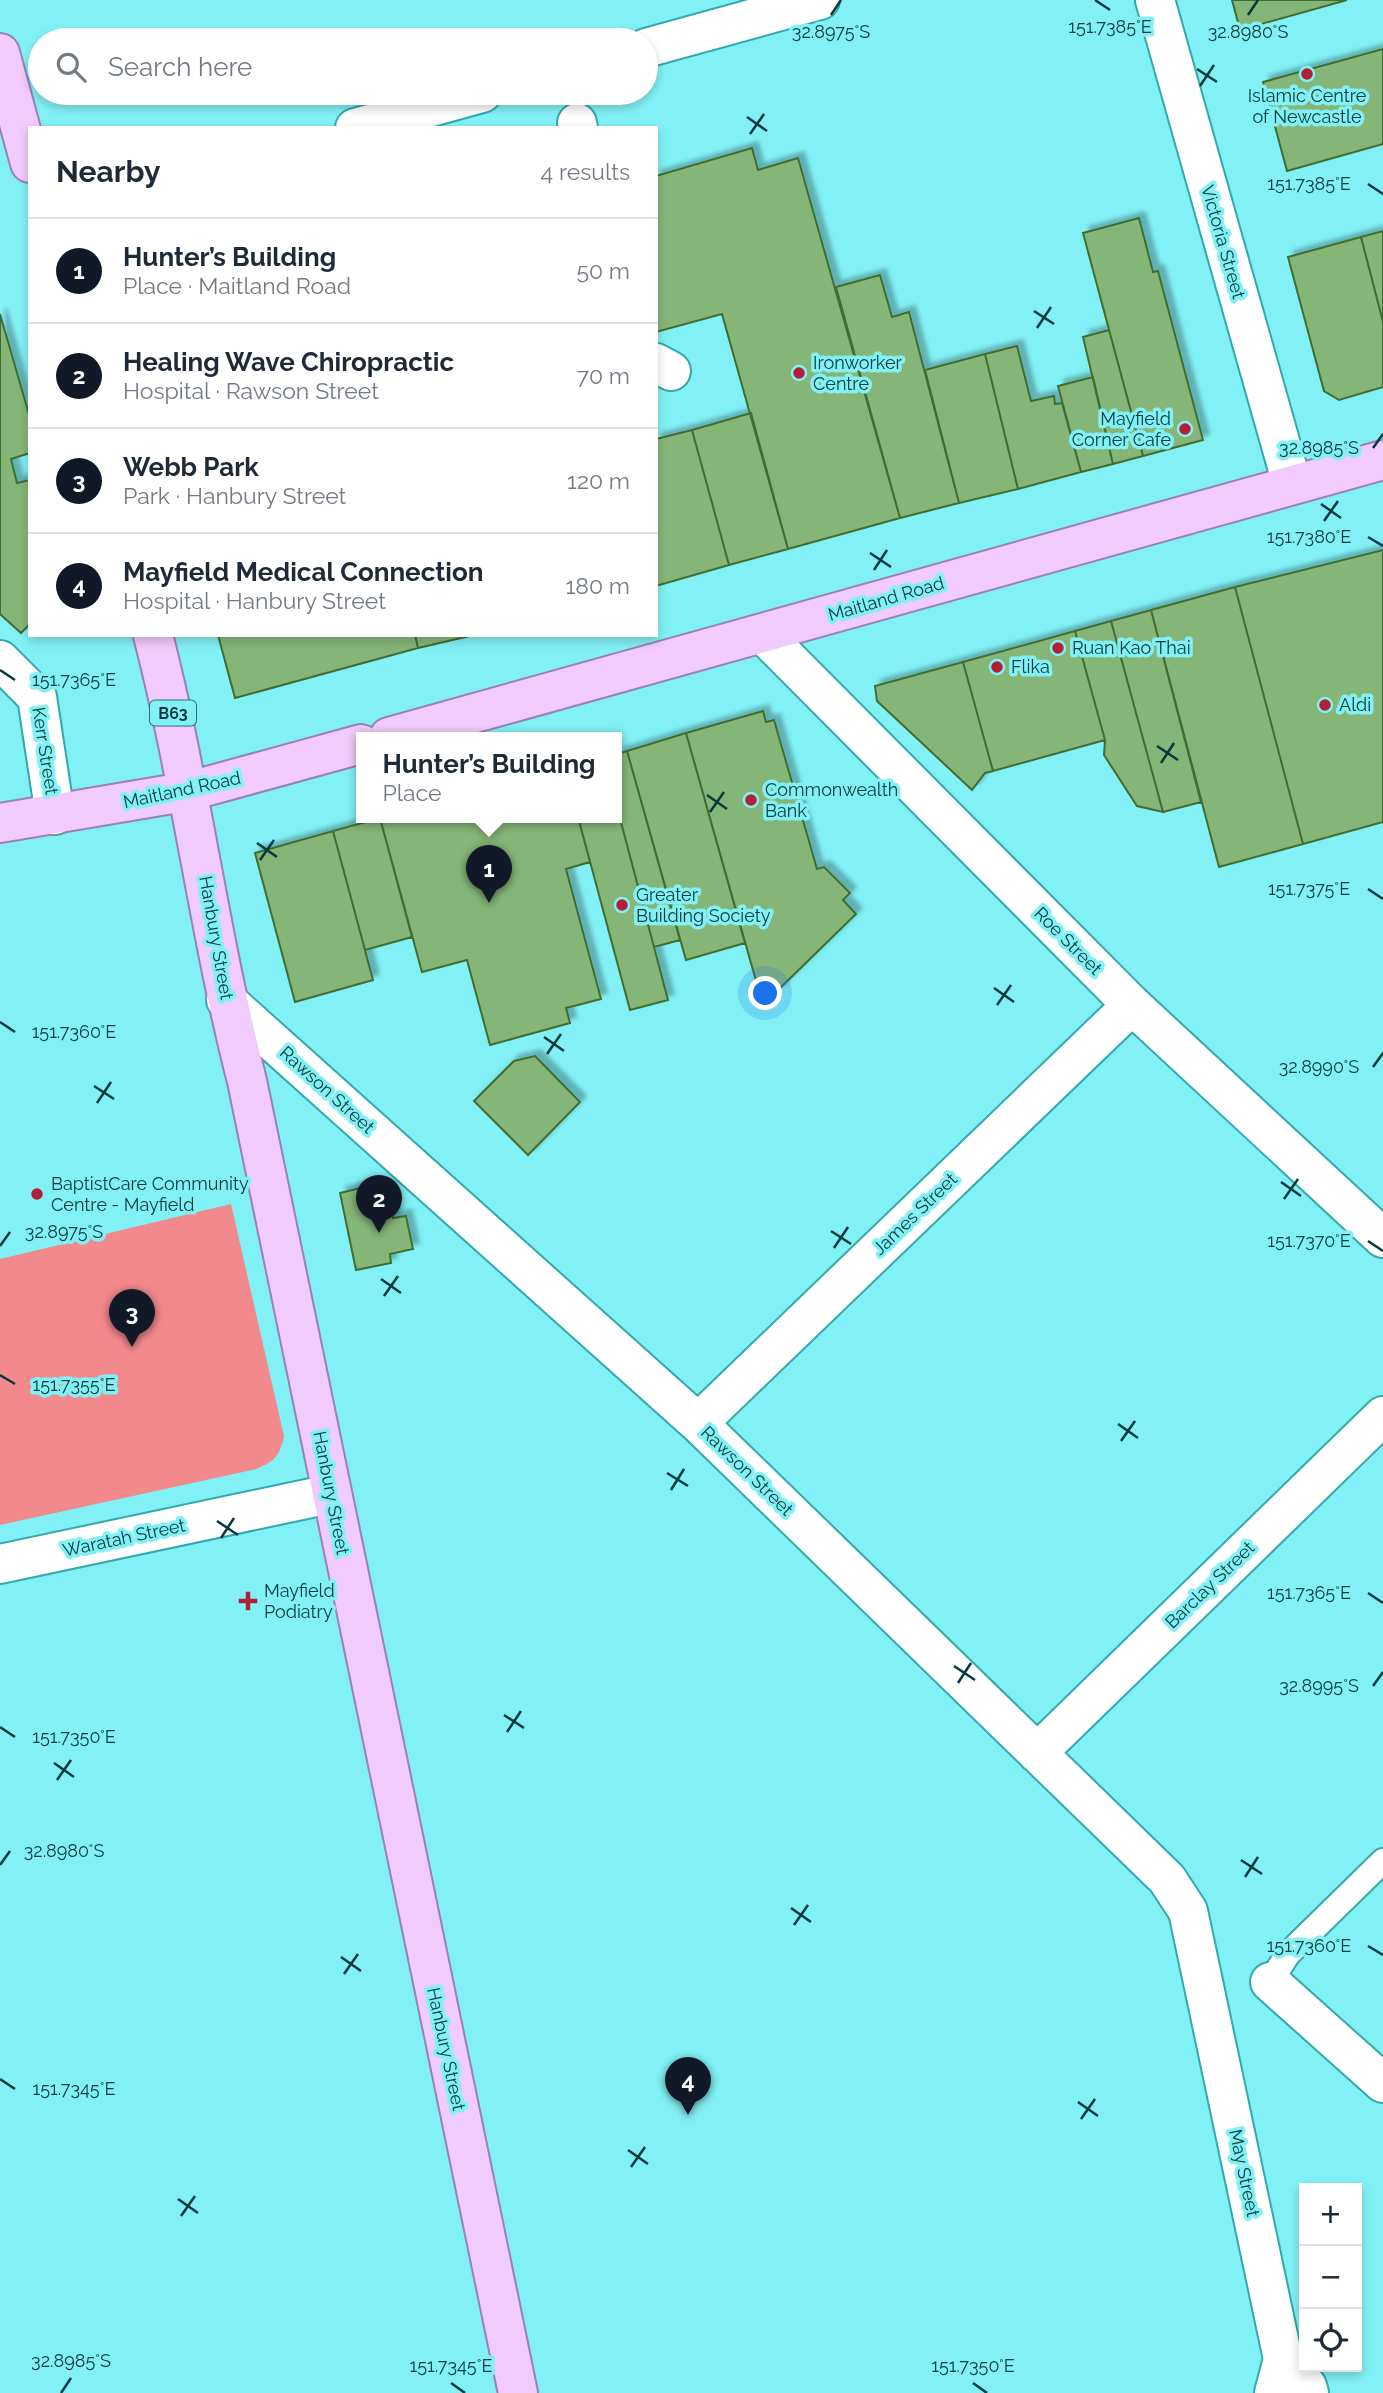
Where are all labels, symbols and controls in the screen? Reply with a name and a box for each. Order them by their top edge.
text: 151.7385°E [1068,16,1152,37]
text: 32.8975°S [792,21,870,42]
text: 32.8980°S [1208,21,1288,42]
search box [28,28,658,105]
icon: search [52,48,90,86]
text: Search here [108,52,252,82]
marker: Islamic Centre of Newcastle [1299,66,1315,82]
place label: Islamic Centre of Newcastle [1248,85,1367,127]
text: Nearby [56,154,160,189]
text: 4 results [541,158,630,185]
text: 151.7385°E [1267,173,1351,194]
street label: Victoria Street [1197,183,1250,301]
text: Hunter’s Building [123,242,336,272]
text: 1 [73,257,85,284]
text: 50 m [576,257,630,284]
text: Place · Maitland Road [123,272,351,299]
text: Healing Wave Chiropractic [123,347,454,377]
place label: Ironworker Centre [813,352,902,394]
text: 2 [73,362,85,389]
text: 70 m [577,362,630,389]
marker: Ironworker Centre [791,365,807,381]
text: Hospital · Rawson Street [123,377,379,404]
place label: Mayfield Corner Cafe [1072,408,1171,450]
marker: Mayfield Corner Cafe [1177,421,1193,437]
text: 32.8985°S [1279,437,1359,458]
text: Webb Park [123,452,259,482]
text: 3 [73,467,85,494]
text: 120 m [567,467,630,494]
text: Park · Hanbury Street [123,482,346,509]
text: 151.7380°E [1267,526,1351,547]
text: Mayfield Medical Connection [123,557,483,587]
text: 4 [72,572,86,599]
text: 180 m [565,572,630,599]
street label: Maitland Road [825,572,946,625]
text: Hospital · Hanbury Street [123,587,386,614]
place label: Ruan Kao Thai [1072,637,1191,658]
marker: Ruan Kao Thai [1050,640,1066,656]
place label: Flika [1011,656,1050,677]
marker: Flika [989,659,1005,675]
text: 151.7365°E [32,669,116,690]
place label: Aldi [1339,694,1371,715]
marker: Aldi [1317,697,1333,713]
road number: B63 [150,700,196,726]
street label: Kerr Street [28,706,63,796]
popup [356,732,622,823]
text: Hunter’s Building [382,749,596,779]
street label: Maitland Road [121,767,243,812]
text: Place [382,779,442,806]
place label: Commonwealth Bank [765,779,898,821]
marker: Commonwealth Bank [743,792,759,808]
pin: 1 [466,845,512,903]
street label: Hanbury Street [195,874,238,1001]
text: 151.7375°E [1268,878,1350,899]
place label: Greater Building Society [636,884,771,926]
marker: Greater Building Society [614,897,630,913]
street label: Roe Street [1030,902,1107,979]
your location [748,976,782,1010]
text: 151.7360°E [32,1021,116,1042]
street label: Rawson Street [276,1042,379,1138]
text: 32.8990°S [1279,1056,1359,1077]
street label: James Street [868,1168,961,1259]
place label: BaptistCare Community Centre - Mayfield [51,1173,249,1215]
pin: 2 [356,1175,402,1233]
marker: BaptistCare Community Centre - Mayfield [29,1186,45,1202]
text: 32.8975°S [25,1221,103,1242]
text: 151.7370°E [1267,1230,1351,1251]
pin: 3 [109,1289,155,1347]
text: 151.7355°E [33,1374,115,1395]
street label: Rawson Street [697,1421,798,1520]
street label: Hanbury Street [309,1429,354,1556]
street label: Waratah Street [61,1514,187,1561]
street label: Barclay Street [1161,1537,1259,1632]
place label: Mayfield Podiatry [264,1580,335,1622]
text: 151.7365°E [1267,1582,1351,1603]
marker: Mayfield Podiatry [238,1591,258,1611]
text: 32.8995°S [1279,1675,1359,1696]
text: 151.7350°E [32,1726,116,1747]
text: 32.8980°S [24,1840,104,1861]
text: 151.7360°E [1267,1935,1351,1956]
street label: Hanbury Street [423,1985,470,2112]
pin: 4 [665,2057,711,2115]
text: 151.7345°E [33,2078,115,2099]
street label: May Street [1225,2127,1264,2219]
map controls [1299,2183,1362,2372]
button: + [1299,2183,1362,2246]
button: − [1299,2246,1362,2309]
button: locate [1299,2309,1362,2372]
text: 32.8985°S [31,2350,111,2371]
text: 151.7345°E [410,2355,492,2376]
text: 151.7350°E [931,2355,1015,2376]

